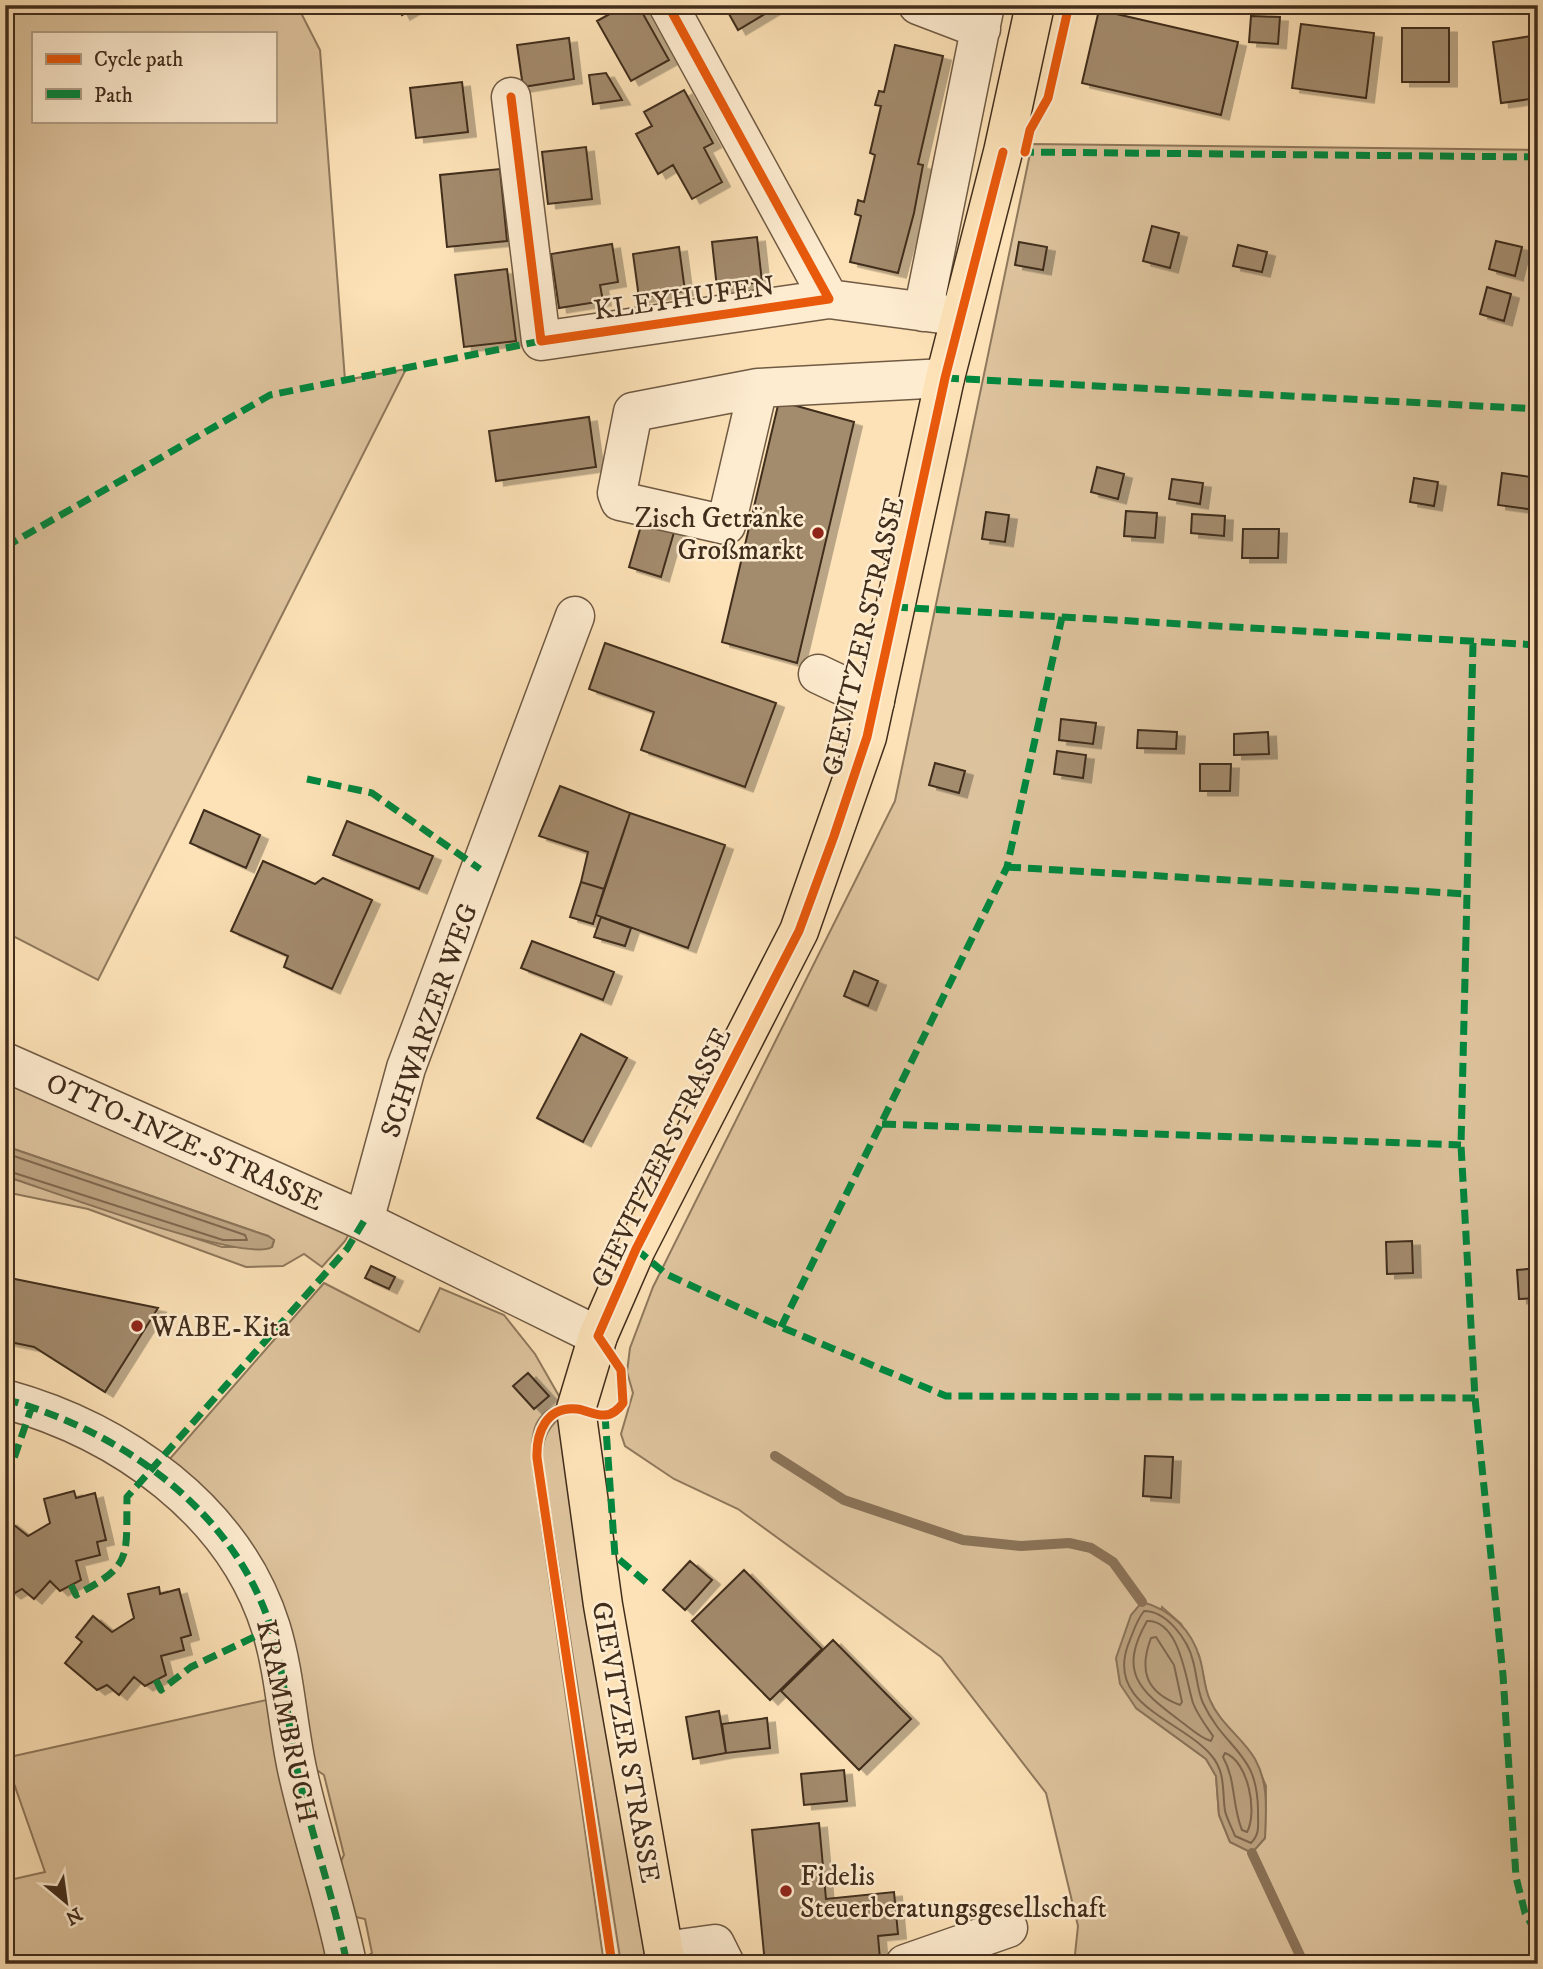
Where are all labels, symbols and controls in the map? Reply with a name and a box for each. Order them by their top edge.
legend [32,32,276,122]
text: Cycle path [94,47,183,73]
text: Path [94,83,133,109]
street label: KLEYHUFEN [591,268,777,329]
street label: GIEVITZER STRASSE [814,493,913,779]
place label: Zisch Getränke Großmarkt [634,501,804,568]
marker: Zisch Getränke Großmarkt [810,525,826,541]
street label: SCHWARZER WEG [373,899,486,1142]
street label: GIEVITZER STRASSE [583,1022,740,1294]
street label: OTTO-INZE-STRASSE [41,1066,328,1219]
place label: WABE-Kita [150,1310,290,1345]
marker: WABE-Kita [129,1318,145,1334]
street label: GIEVITZER STRASSE [584,1599,668,1886]
street label: KRAMMBRUCH [248,1617,325,1826]
place label: Fidelis Steuerberatungsgesellschaft [800,1859,1107,1926]
north arrow [32,1868,102,1938]
marker: Fidelis Steuerberatungsgesellschaft [778,1883,794,1899]
text: N [61,1902,86,1930]

